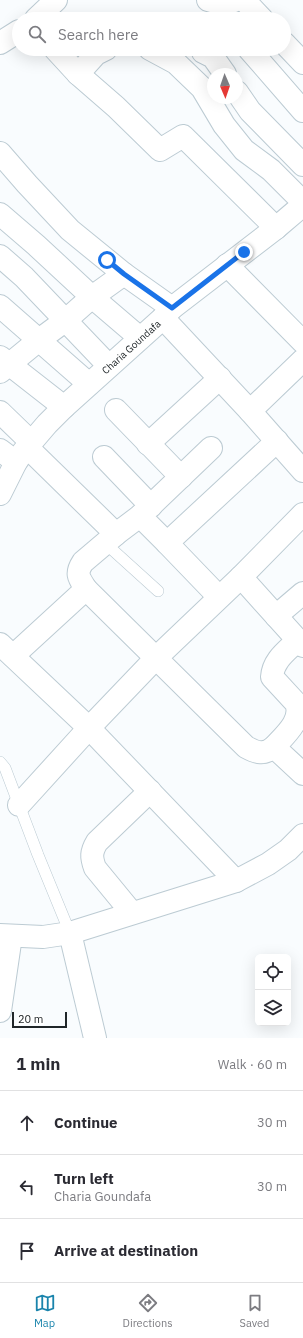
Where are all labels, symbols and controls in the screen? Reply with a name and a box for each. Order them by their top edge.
search box [12,12,291,56]
icon: search [26,23,48,45]
text: Search here [58,25,138,44]
north arrow [207,68,243,104]
route end [235,243,253,261]
route start [98,251,116,269]
street label: Charia Goundafa [99,317,164,377]
map controls [255,954,291,1026]
button: locate [255,954,291,990]
button: layers [255,990,291,1026]
scale bar [12,1010,67,1029]
text: 20 m [18,1012,43,1026]
text: 1 min [16,1053,60,1075]
text: Walk · 60 m [218,1056,287,1073]
icon: ahead [16,1112,38,1134]
text: Continue [54,1113,118,1132]
text: 30 m [257,1114,287,1131]
text: Turn left [54,1169,114,1188]
icon: left [16,1176,38,1198]
text: 30 m [257,1178,287,1195]
text: Charia Goundafa [54,1188,151,1205]
icon: arrive [16,1240,38,1262]
text: Arrive at destination [54,1241,198,1260]
tab: Map [34,1292,56,1330]
tab: Directions [123,1292,173,1330]
tab: Saved [240,1292,269,1330]

